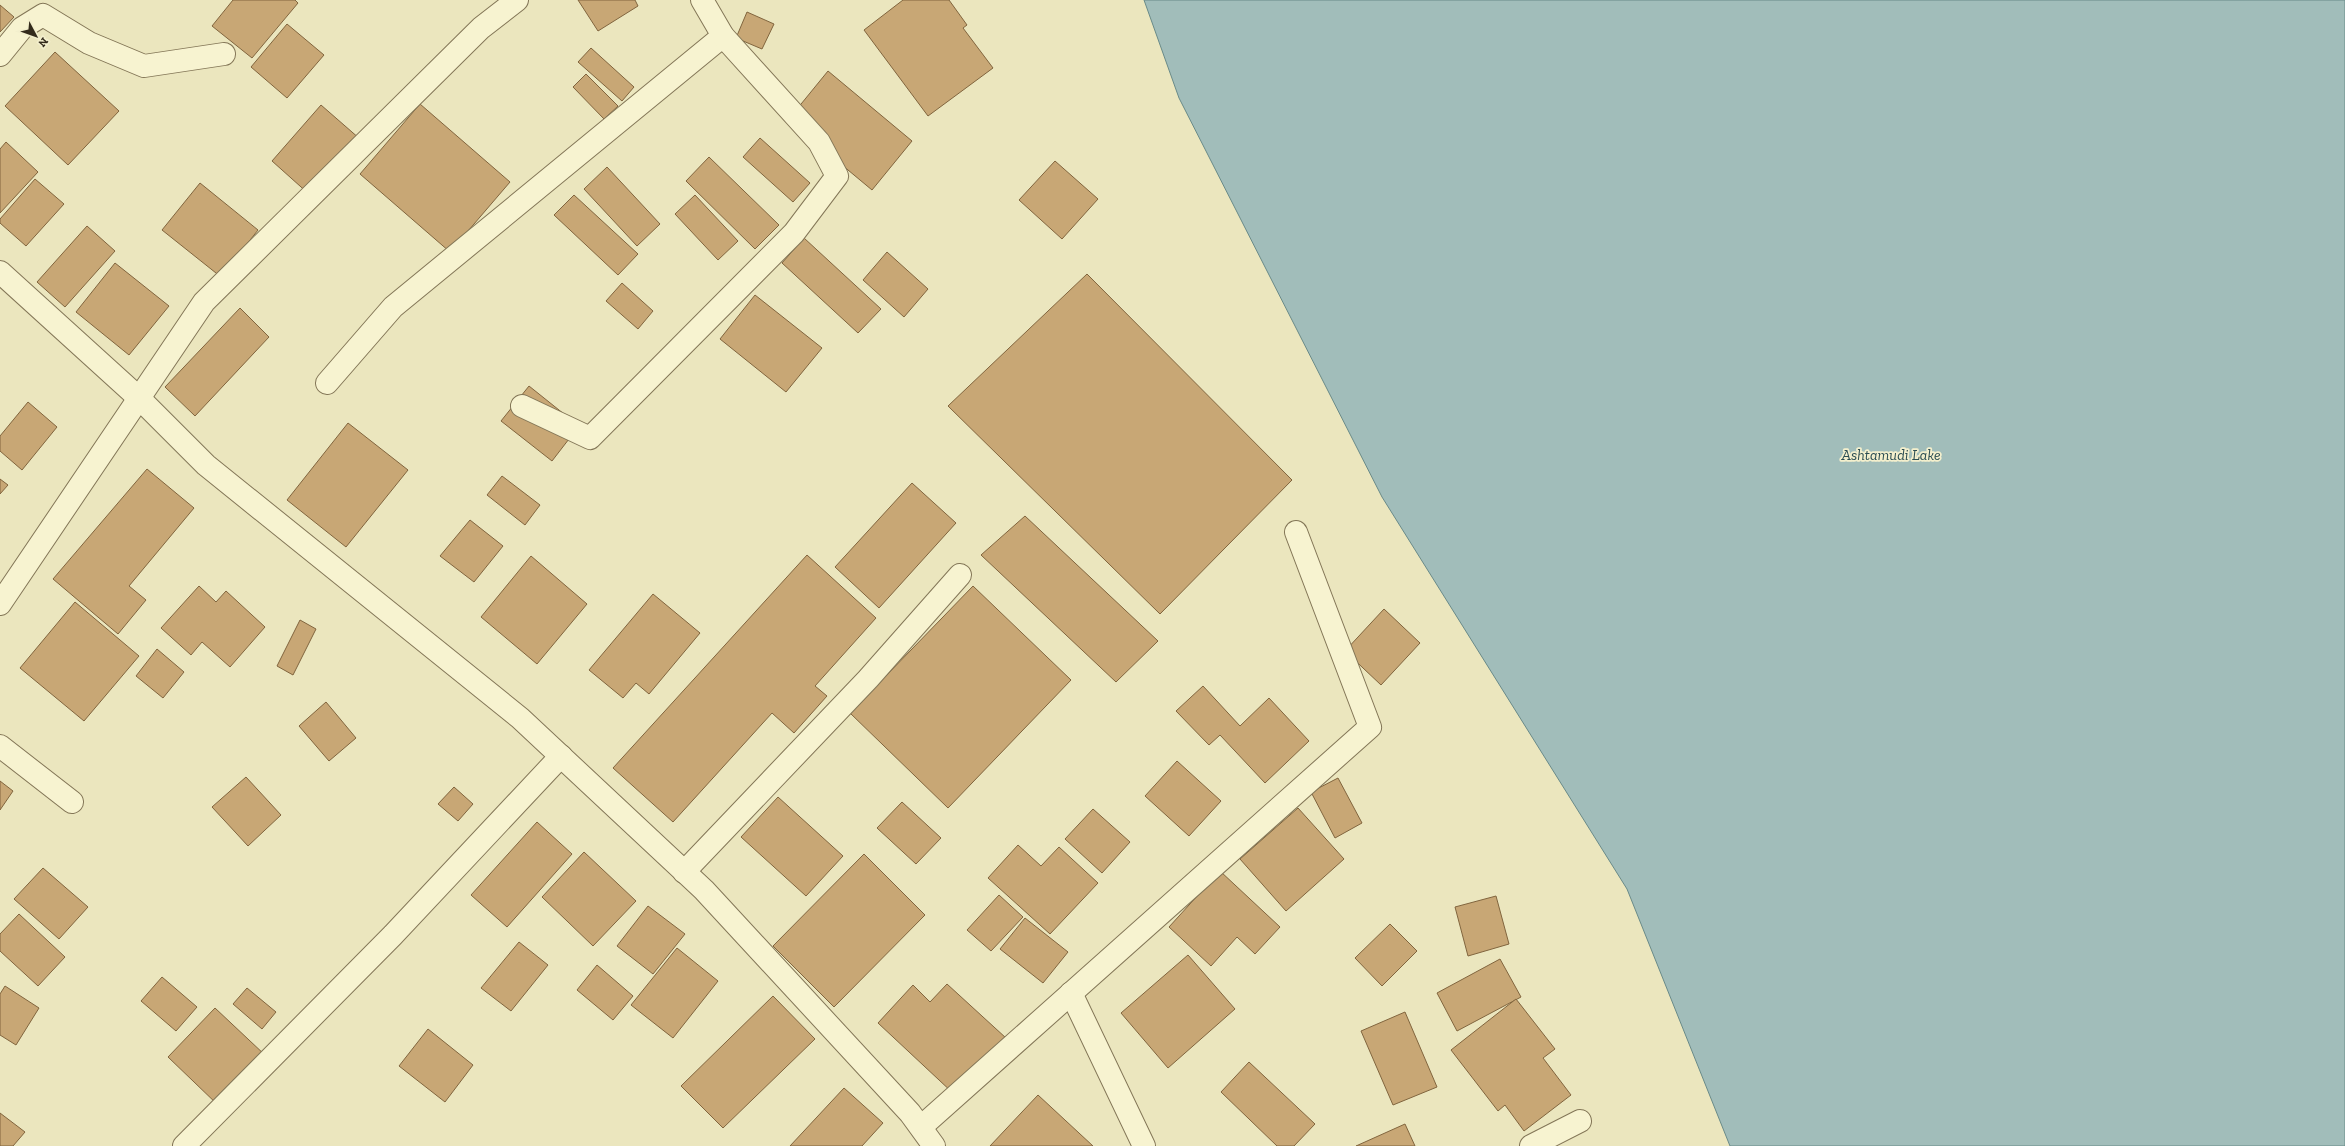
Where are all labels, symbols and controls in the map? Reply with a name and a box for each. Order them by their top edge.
north arrow [16,16,56,56]
text: N [35,35,51,50]
water label: Ashtamudi Lake [1840,446,1941,464]

